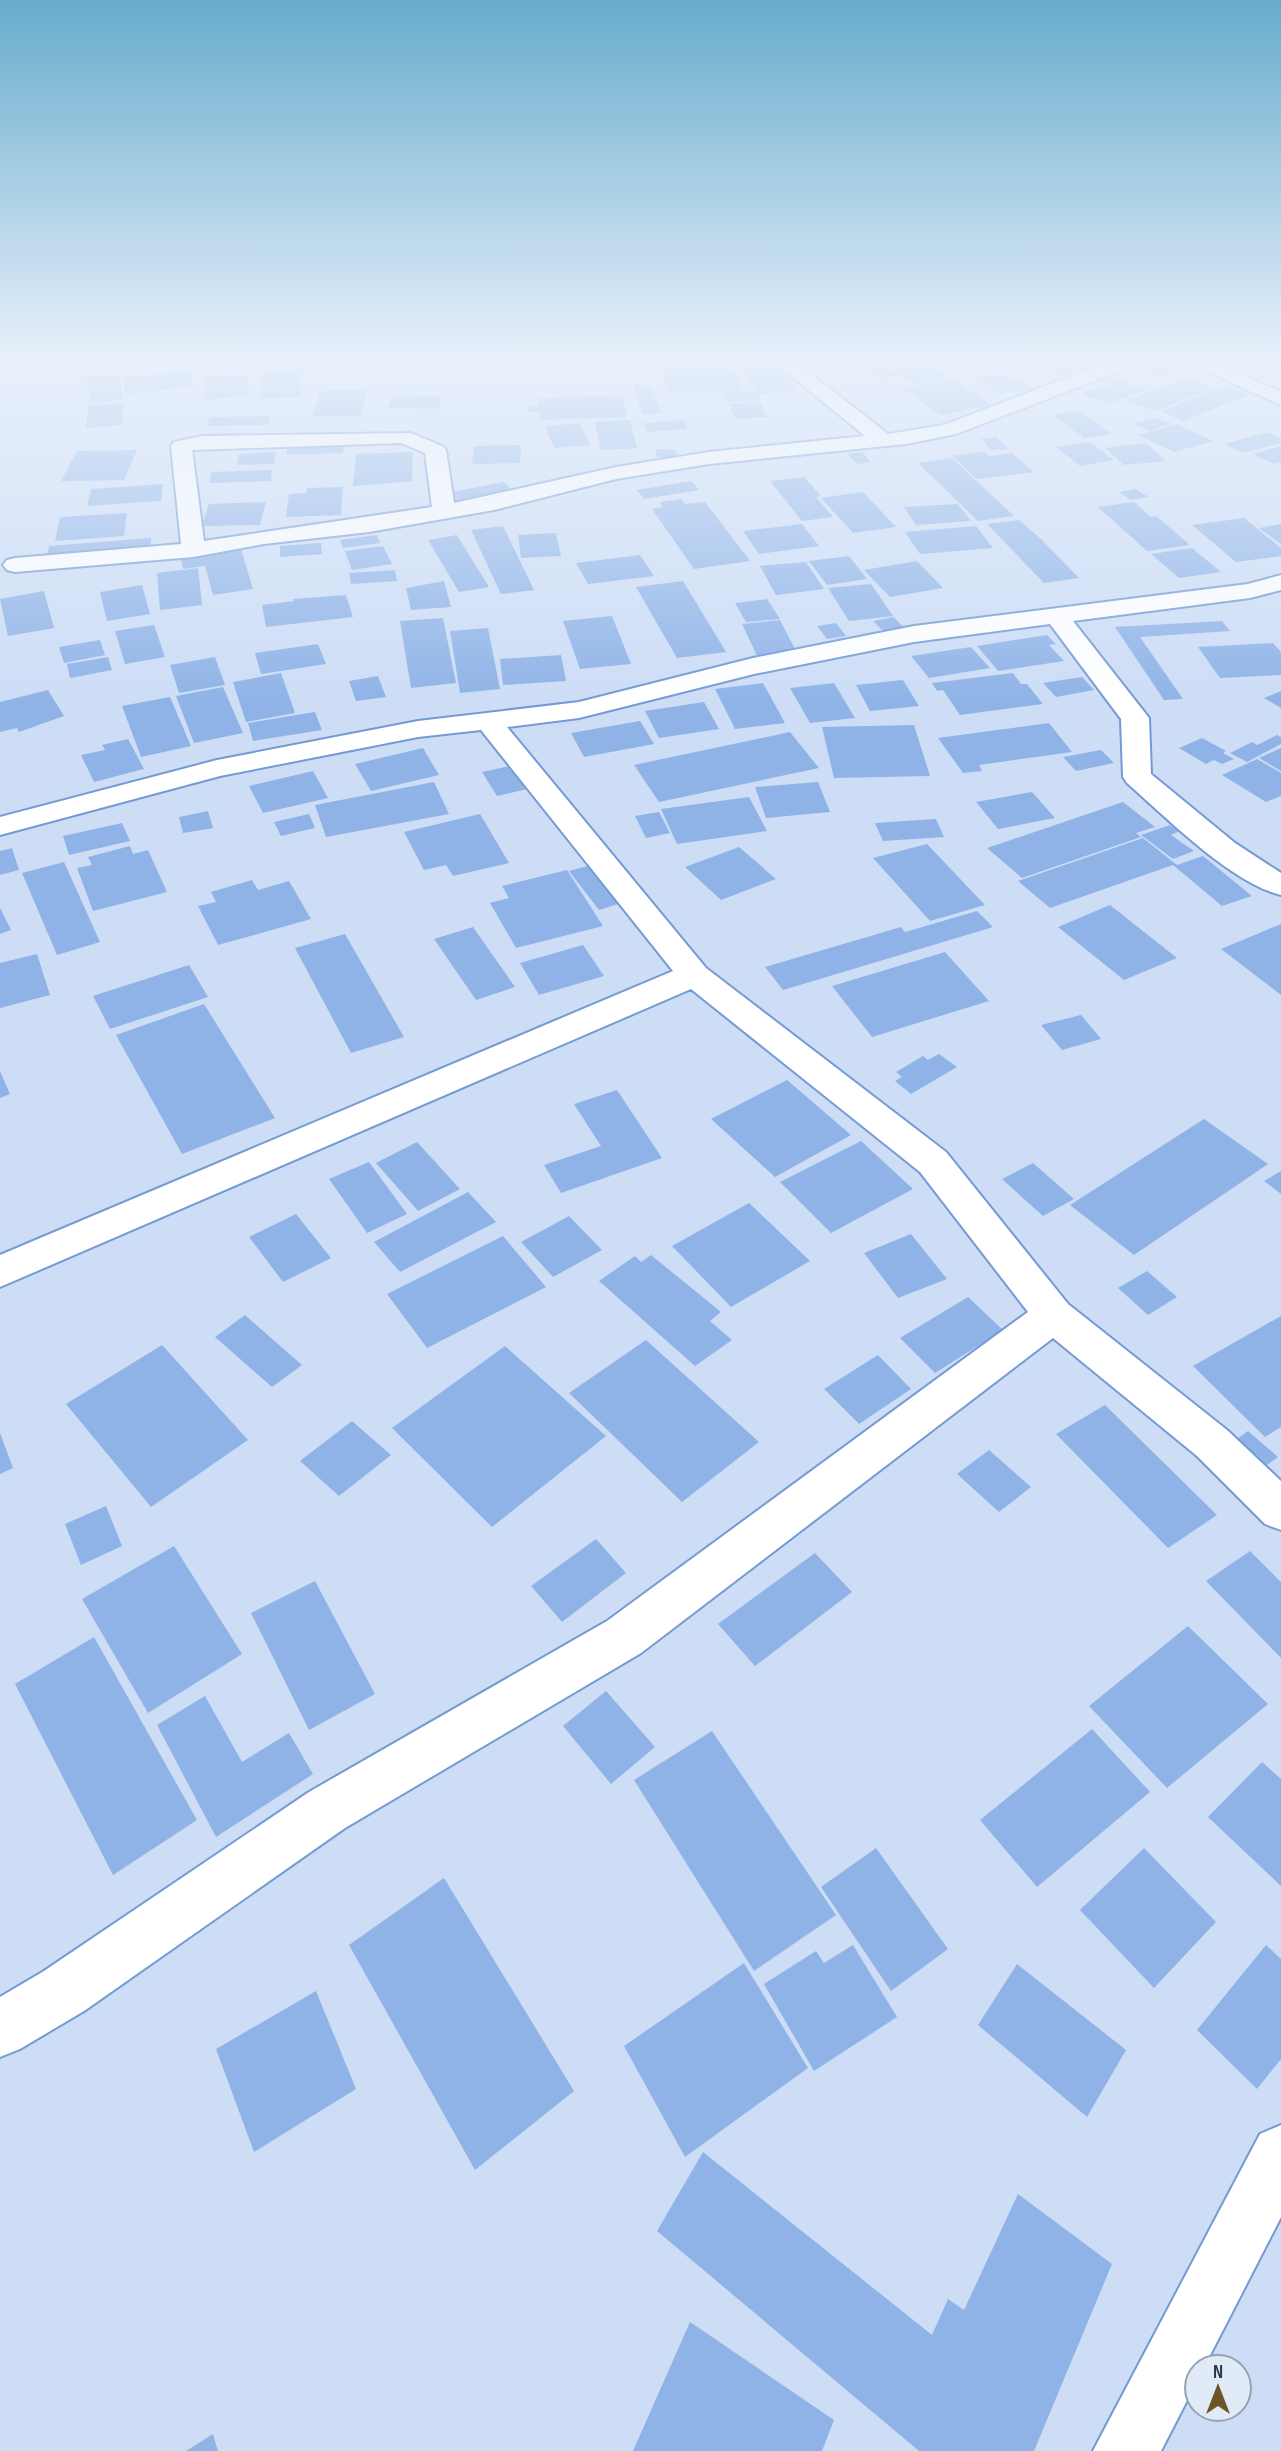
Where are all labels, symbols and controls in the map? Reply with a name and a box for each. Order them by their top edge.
north arrow [1183,2353,1253,2423]
text: N [1213,2361,1223,2384]

